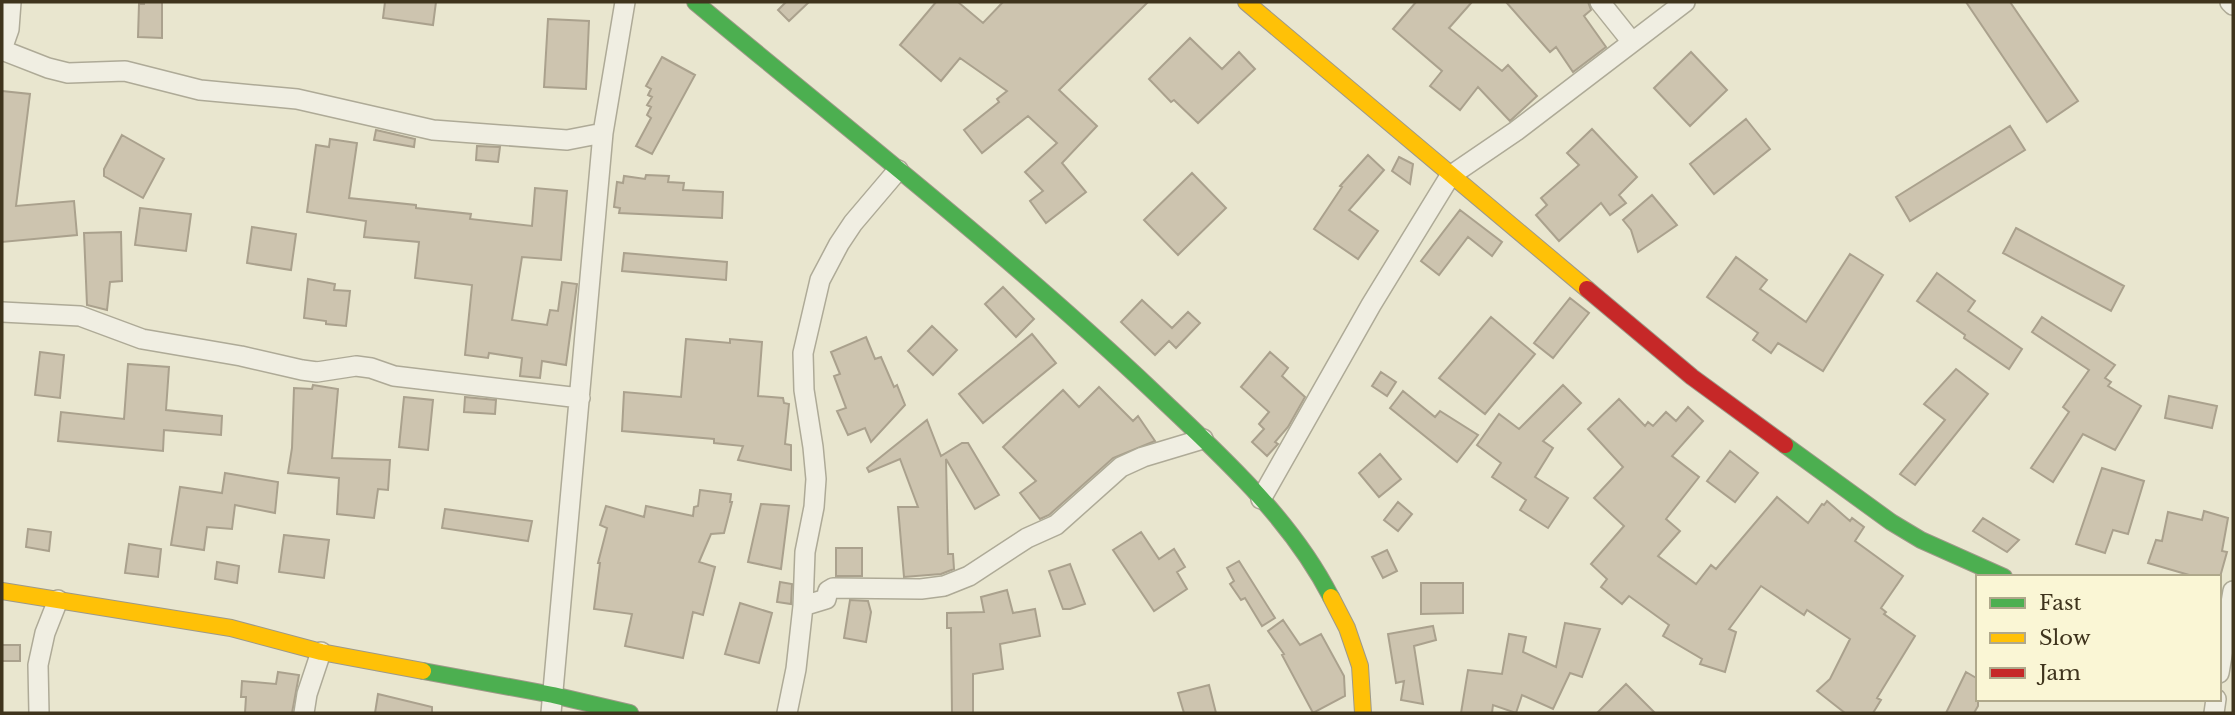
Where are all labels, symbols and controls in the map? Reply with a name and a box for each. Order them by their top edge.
legend [1976,575,2221,701]
text: Fast [2039,590,2081,616]
text: Slow [2039,625,2091,651]
text: Jam [2036,660,2081,686]

